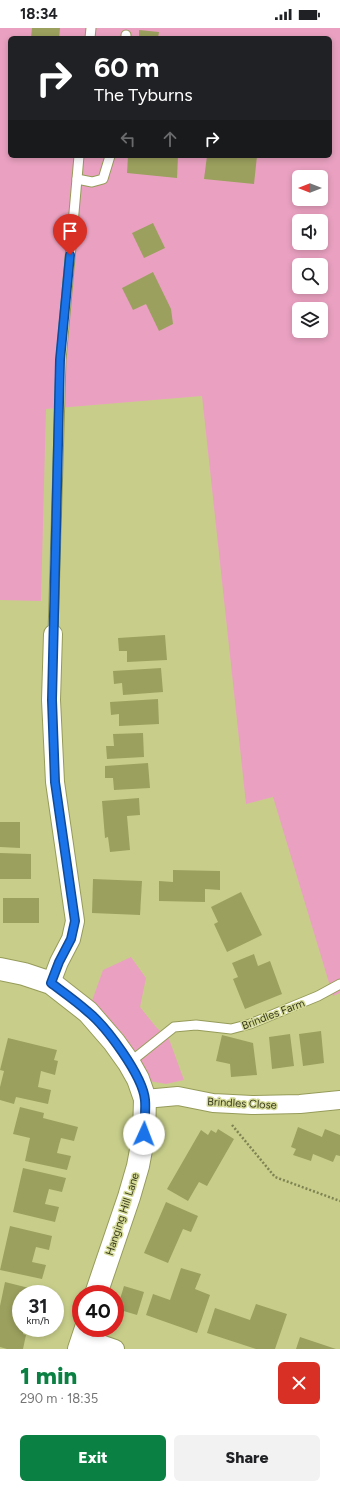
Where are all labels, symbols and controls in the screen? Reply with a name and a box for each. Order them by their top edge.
text: 18:34 [20,5,58,23]
text: 60 m [94,50,159,84]
icon: right [28,52,80,104]
text: The Tyburns [94,84,193,106]
icon: left [117,128,139,150]
icon: ahead [159,128,181,150]
icon: right [201,128,223,150]
north arrow [292,170,328,206]
map controls [292,170,328,338]
pin [53,214,87,255]
button: sound [292,214,328,250]
icon: arrive [59,220,81,242]
button: search [292,258,328,294]
button: layers [292,302,328,338]
street label: Brindles Farm [240,996,307,1032]
street label: Brindles Close [207,1095,277,1112]
position arrow [123,1113,165,1155]
street label: Hanging Hill Lane [103,1171,142,1257]
speed limit sign: 40 [72,1285,124,1337]
text: 31 [28,1294,48,1318]
text: km/h [27,1314,49,1327]
text: 1 min [20,1361,77,1390]
button: close [278,1362,320,1404]
text: 290 m · 18:35 [20,1391,98,1406]
button: Exit [20,1435,166,1481]
button: Share [174,1435,320,1481]

